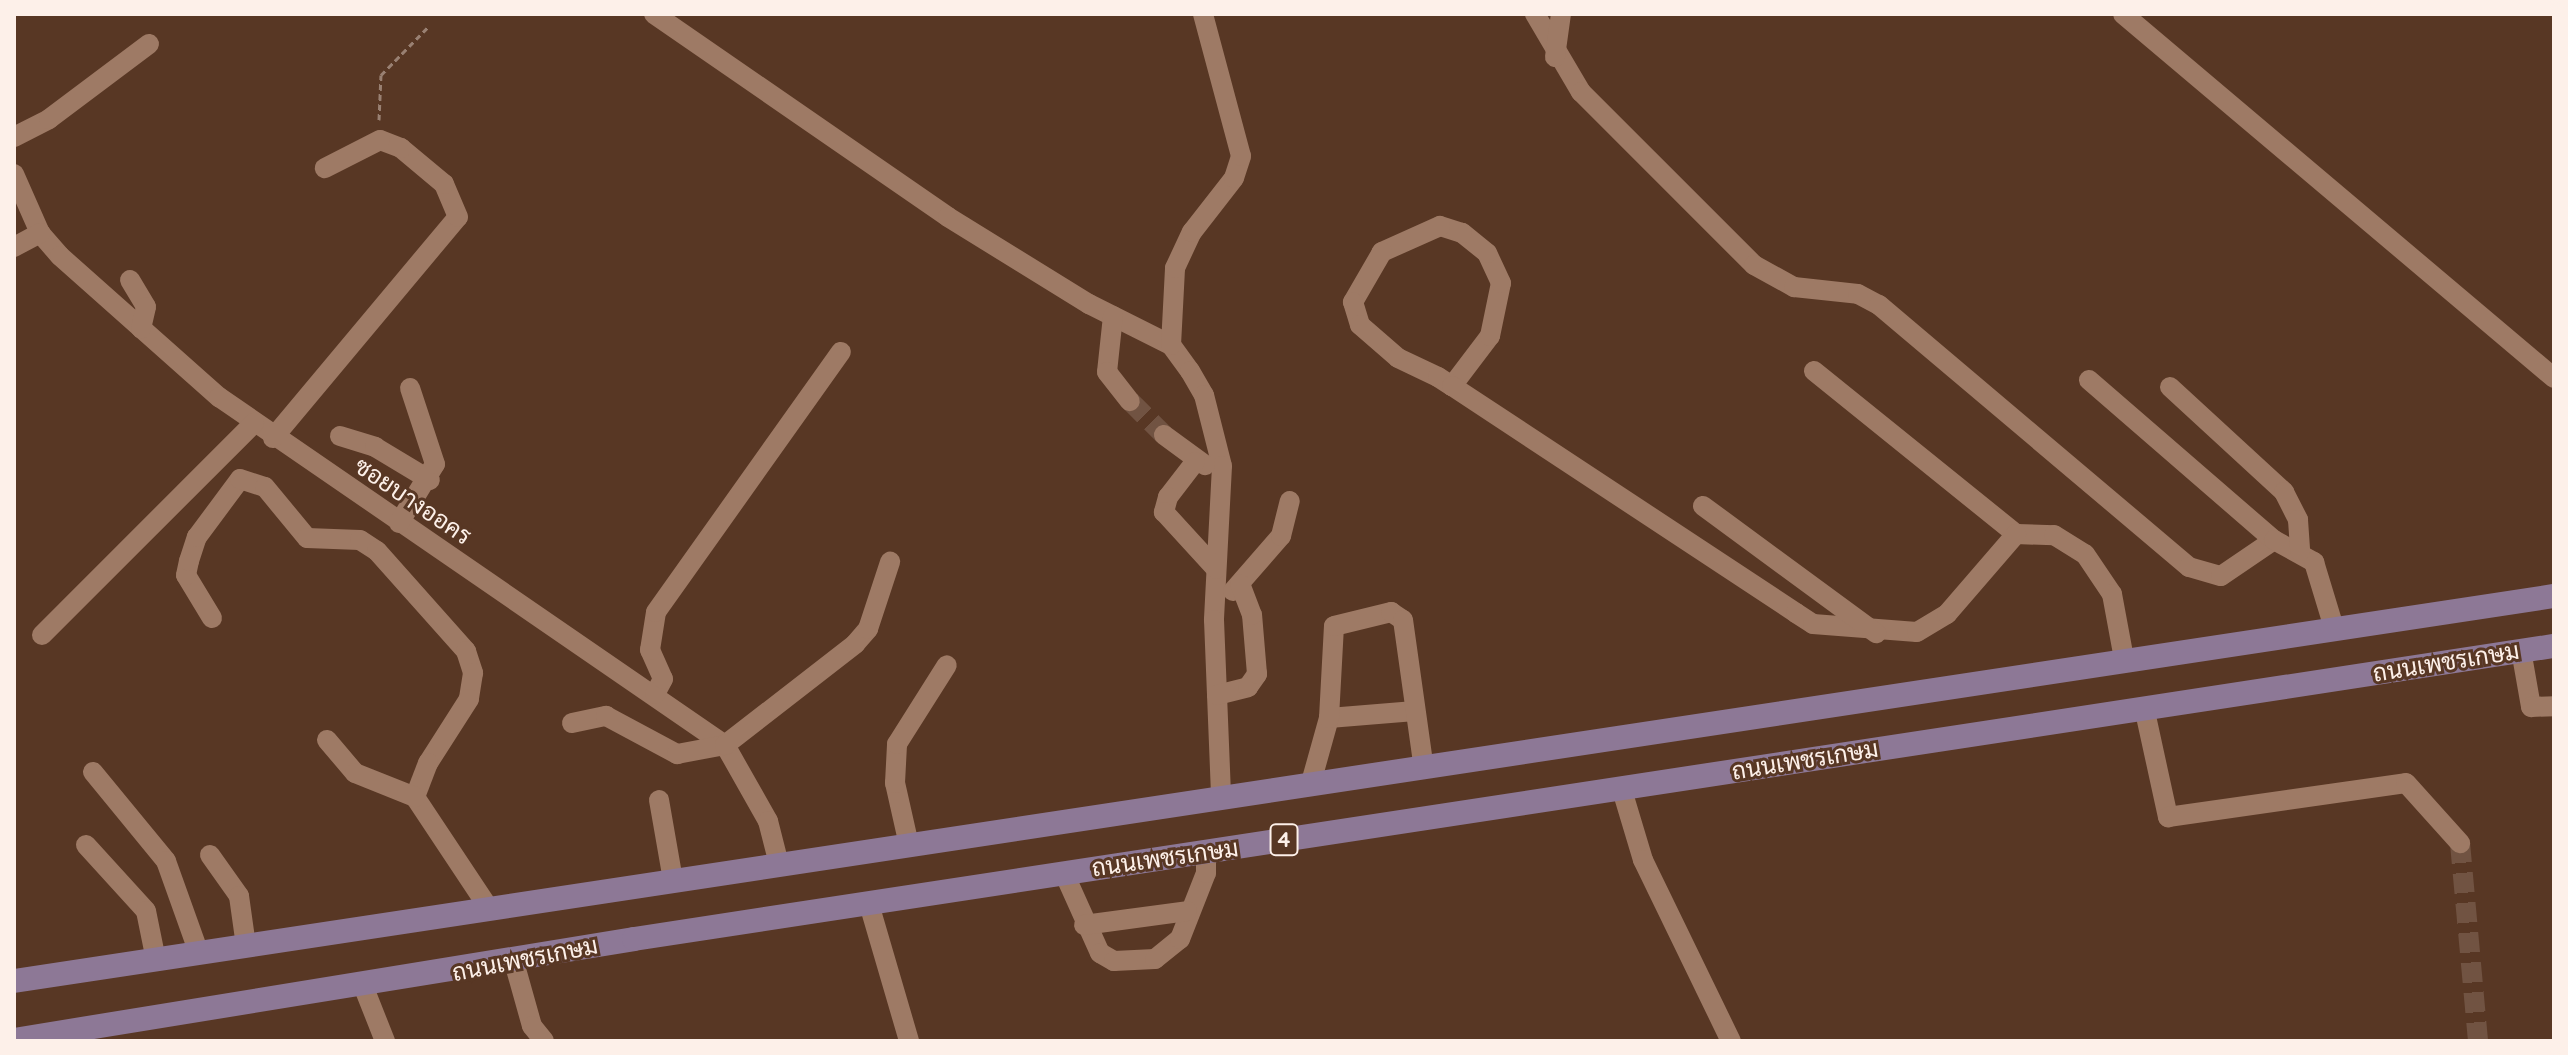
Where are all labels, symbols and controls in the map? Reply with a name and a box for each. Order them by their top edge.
street label: ซอยบางออคร [349,451,477,551]
street label: ถนนเพชรเกษม [2371,636,2521,688]
street label: ถนนเพชรเกษม [1730,734,1880,786]
road number: 4 [1268,822,1300,858]
street label: ถนนเพชรเกษม [1090,833,1240,883]
street label: ถนนเพชรเกษม [450,931,600,987]

